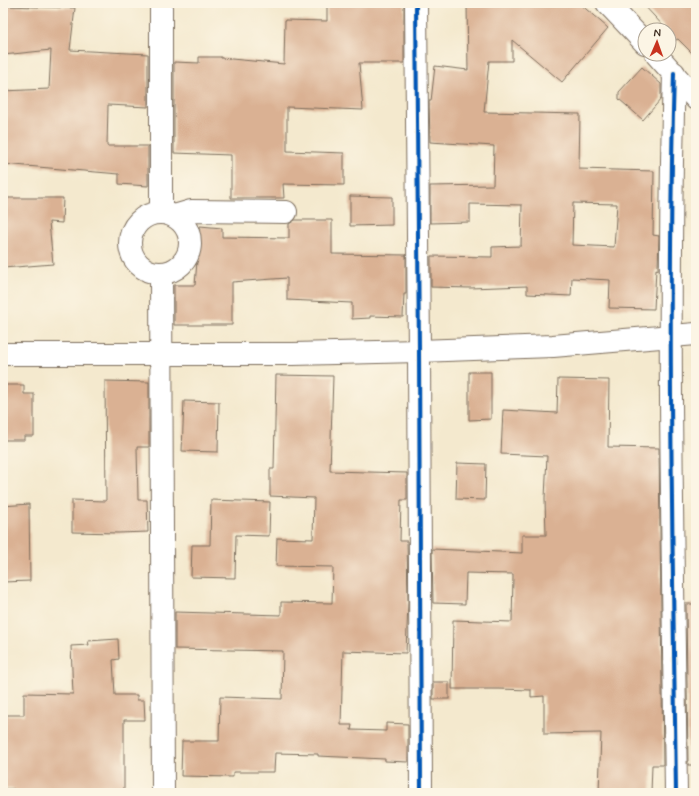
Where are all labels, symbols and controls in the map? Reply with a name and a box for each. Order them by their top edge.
north arrow [637,22,677,62]
text: N [653,26,661,40]

